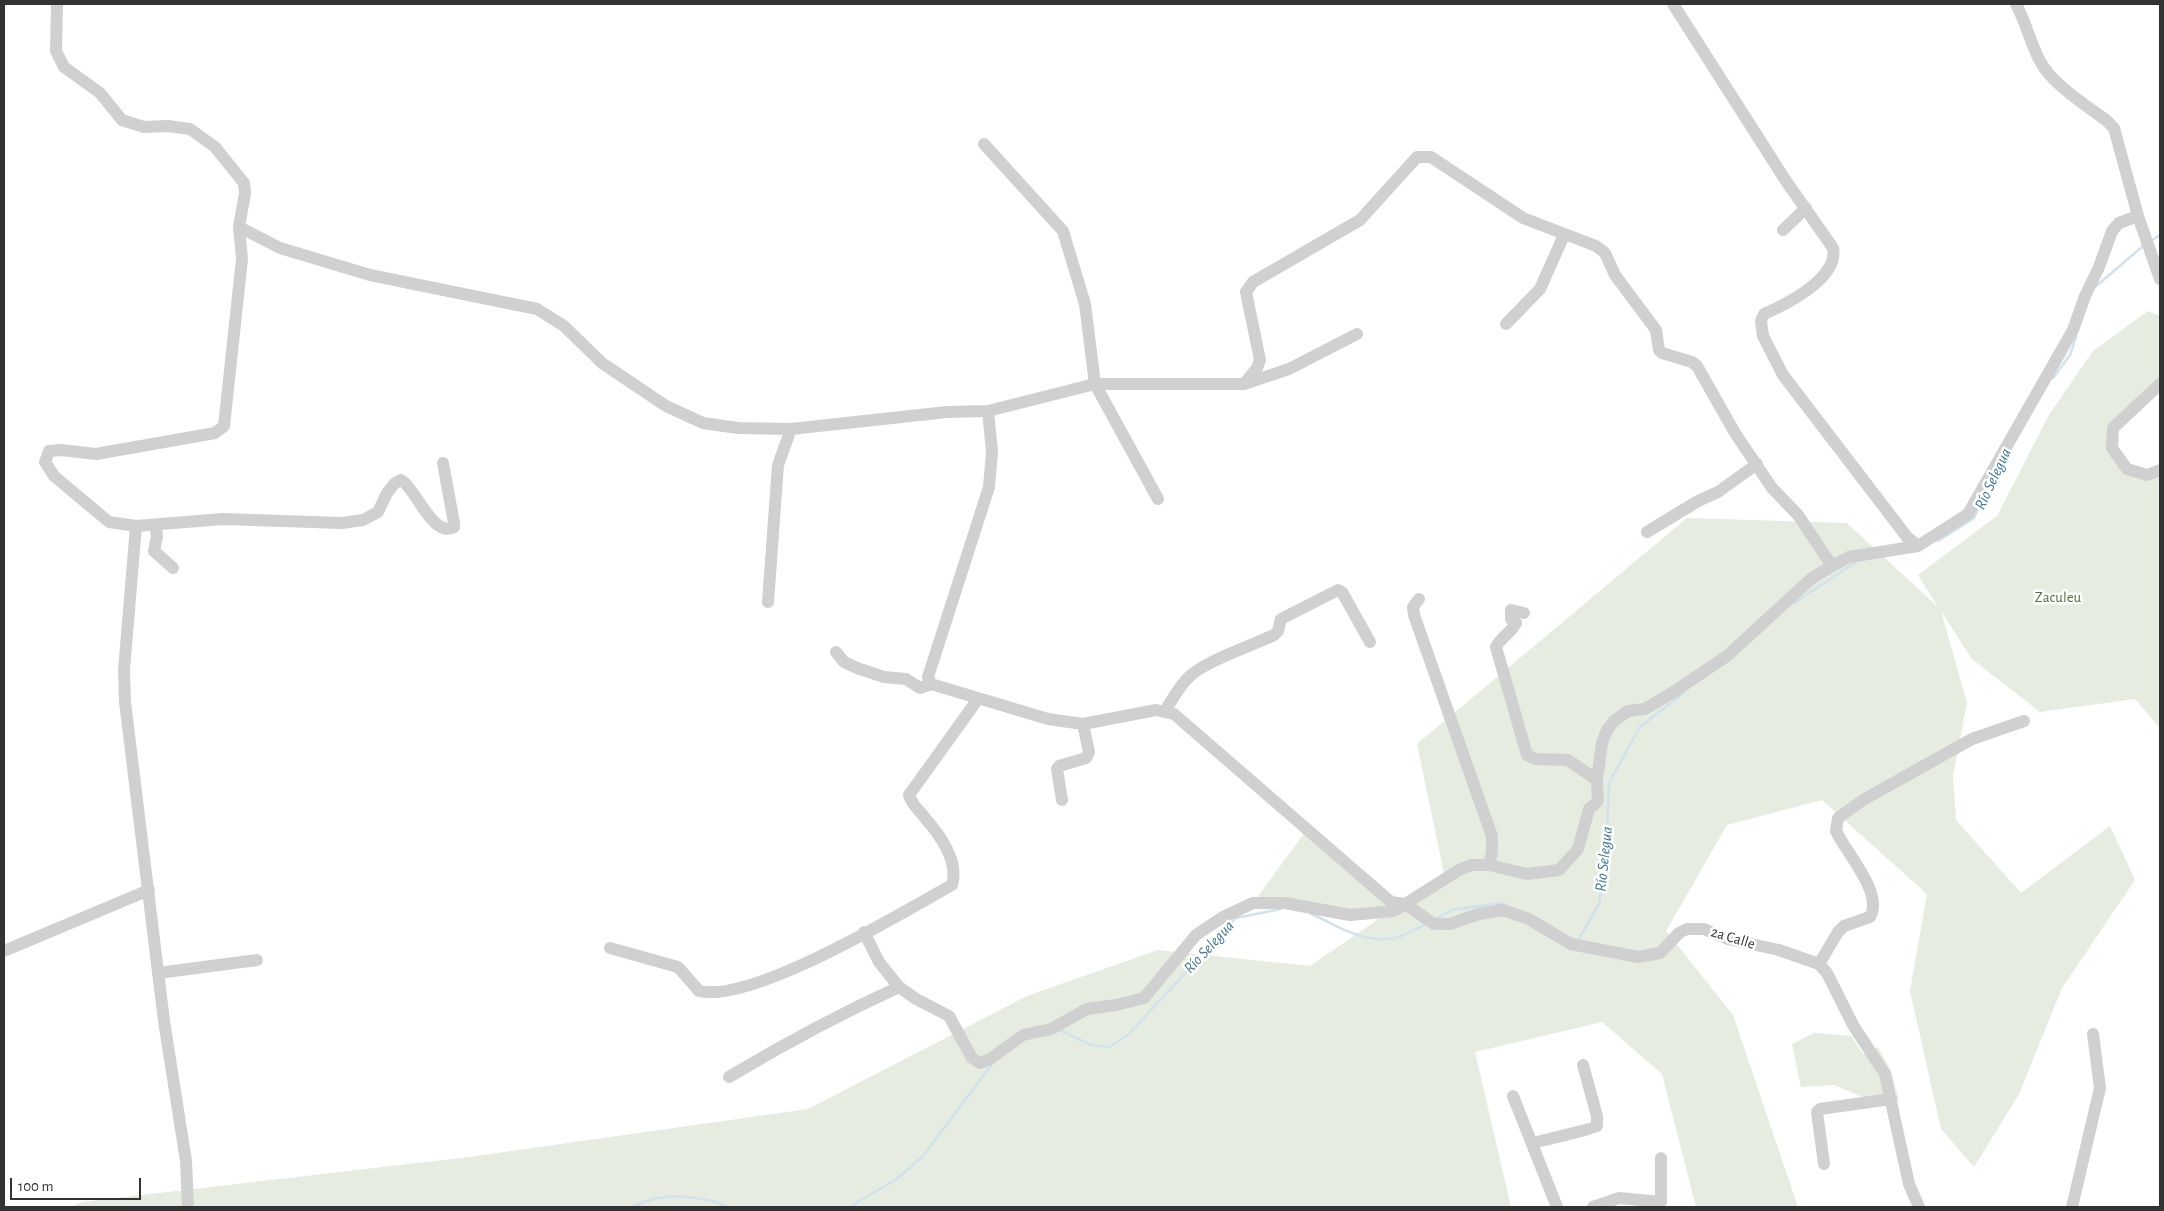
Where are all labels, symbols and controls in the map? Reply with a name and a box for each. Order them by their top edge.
water label: Río Selegua [1970,445,2016,513]
park label: Zaculeu [2035,588,2081,606]
water label: Río Selegua [1591,825,1617,893]
water label: Río Selegua [1180,917,1238,977]
street label: 2a Calle [1709,923,1757,953]
scale bar [12,1168,144,1200]
text: 100 m [18,1179,53,1194]

